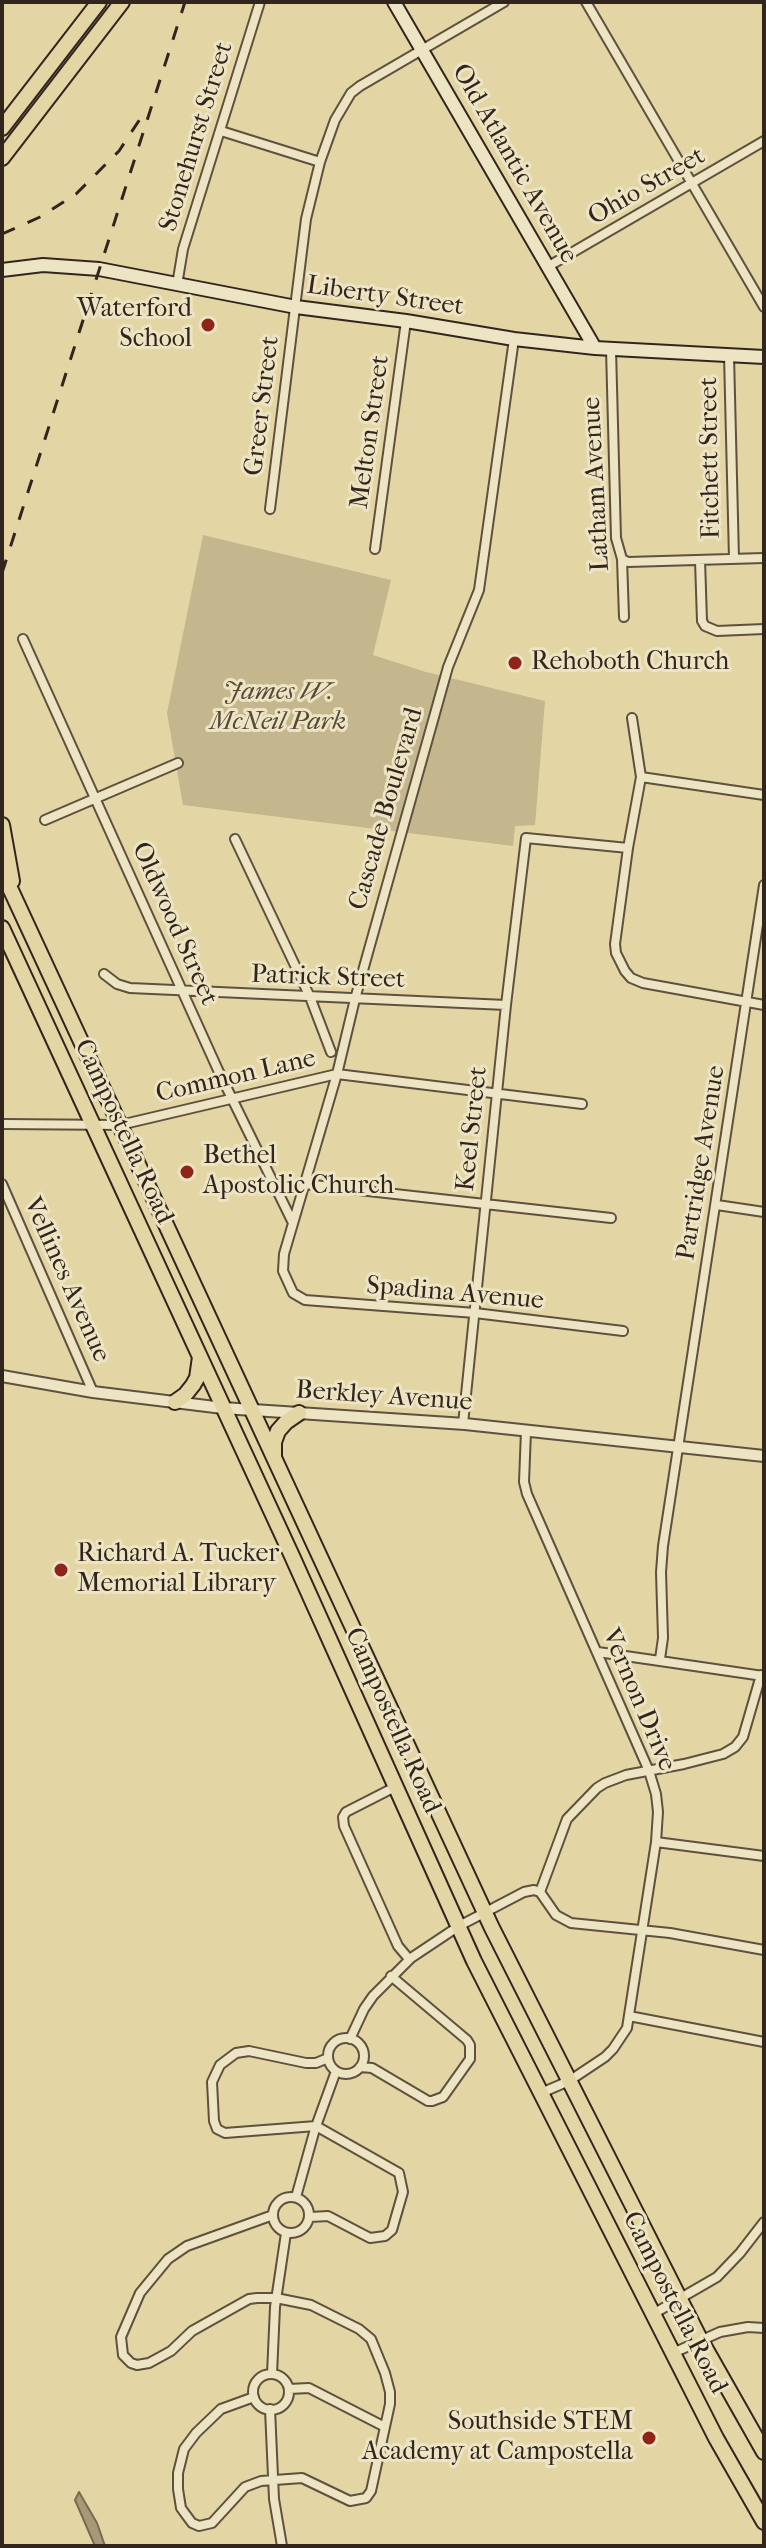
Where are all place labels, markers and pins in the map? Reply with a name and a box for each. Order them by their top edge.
place label: Waterford School [77,294,192,356]
marker: Waterford School [199,316,217,334]
place label: Rehoboth Church [531,647,729,679]
marker: Rehoboth Church [506,654,524,672]
place label: Bethel Apostolic Church [203,1141,394,1202]
marker: Bethel Apostolic Church [178,1163,196,1181]
place label: Richard A. Tucker Memorial Library [77,1539,279,1600]
marker: Richard A. Tucker Memorial Library [52,1561,70,1579]
place label: Southside STEM Academy at Campostella [362,2407,633,2468]
marker: Southside STEM Academy at Campostella [640,2429,658,2447]

